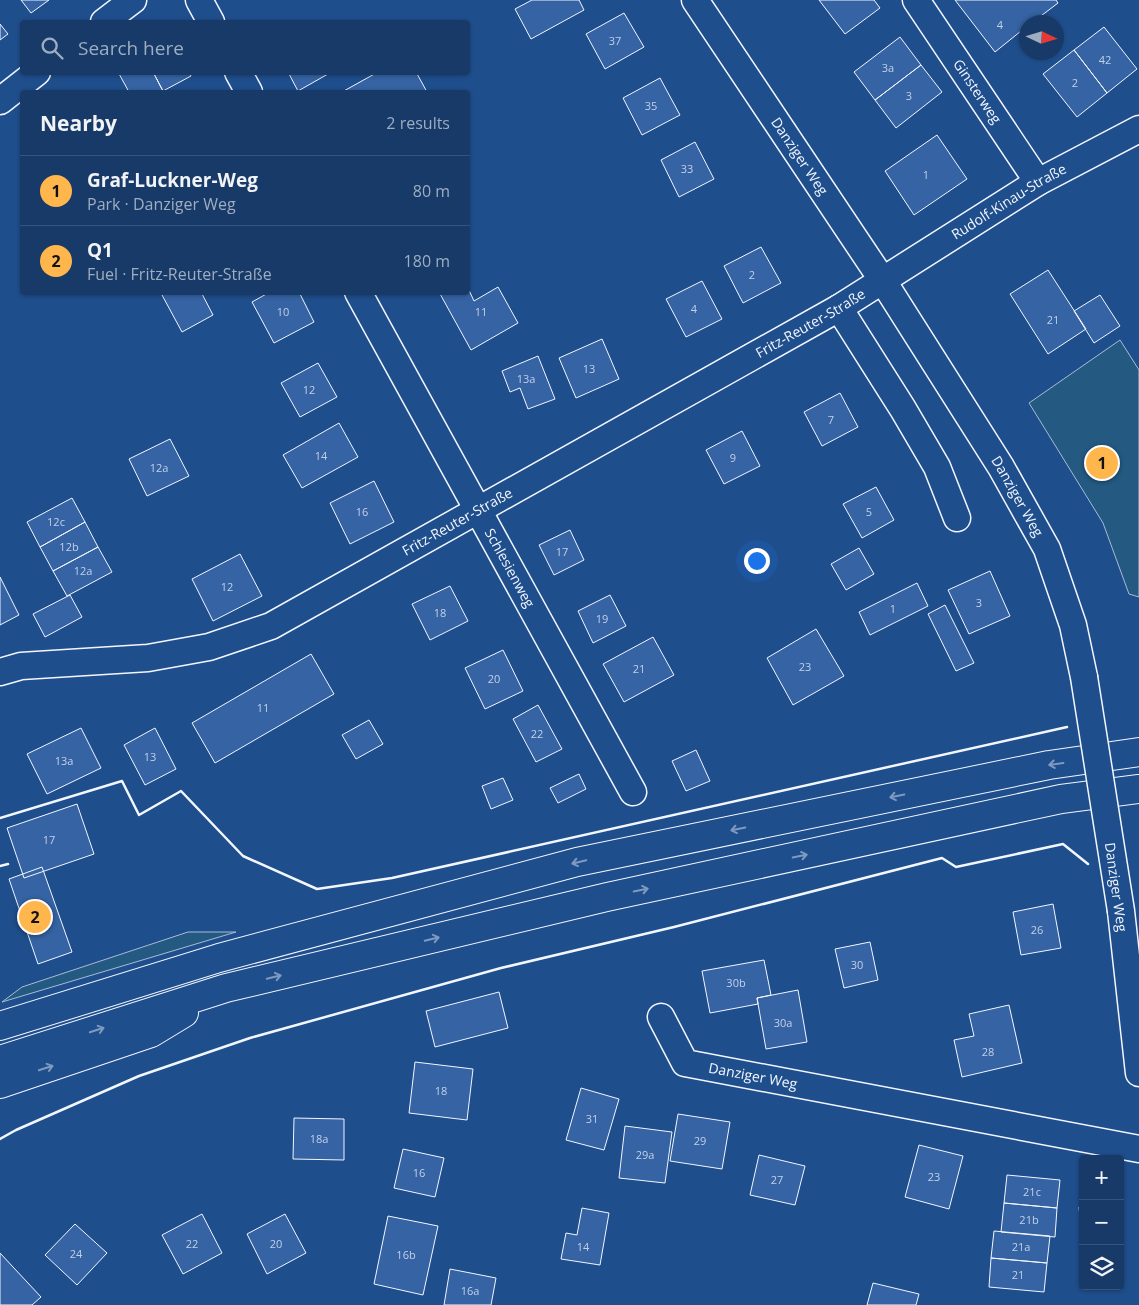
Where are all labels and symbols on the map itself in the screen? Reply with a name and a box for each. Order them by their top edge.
north arrow [1019,15,1064,60]
house number: 4 [997,17,1004,32]
house number: 37 [609,33,621,48]
house number: 42 [1099,52,1111,67]
street label: Ginsterweg [949,55,1006,127]
house number: 3a [882,60,894,75]
house number: 2 [1072,75,1078,90]
house number: 3 [906,88,912,103]
house number: 35 [645,98,657,113]
street label: Danziger Weg [767,113,833,199]
street label: Rudolf-Kinau-Straße [948,159,1069,243]
house number: 33 [681,161,693,176]
house number: 1 [923,167,929,182]
house number: 2 [749,267,755,282]
street label: Fritz-Reuter-Straße [752,284,869,362]
house number: 4 [691,301,698,316]
house number: 10 [277,304,289,319]
house number: 11 [475,304,487,319]
house number: 21 [1047,312,1059,327]
house number: 13 [583,361,595,376]
house number: 13a [517,371,535,386]
house number: 12 [303,382,315,397]
house number: 7 [828,412,834,427]
pin: 1 [1086,444,1118,482]
house number: 14 [315,448,328,463]
house number: 9 [730,450,736,465]
street label: Danziger Weg [987,452,1048,540]
house number: 12a [150,460,168,475]
street label: Fritz-Reuter-Straße [398,483,516,560]
house number: 16 [356,504,368,519]
house number: 5 [866,504,872,519]
house number: 12c [47,514,65,529]
street label: Schlesienweg [481,525,540,611]
house number: 12b [59,539,79,554]
house number: 17 [556,544,568,559]
your location [744,548,770,574]
house number: 12a [74,563,92,578]
house number: 12 [221,579,233,594]
house number: 3 [976,595,982,610]
house number: 1 [890,601,896,616]
house number: 18 [434,605,446,620]
house number: 19 [596,611,608,626]
house number: 23 [799,659,811,674]
house number: 21 [633,661,645,676]
house number: 20 [488,671,500,686]
house number: 11 [257,700,269,715]
house number: 22 [531,726,543,741]
house number: 13 [144,749,156,764]
house number: 13a [55,753,73,768]
one-way arrow [1048,759,1064,769]
one-way arrow [889,792,905,802]
one-way arrow [730,825,746,834]
house number: 17 [43,832,55,847]
street label: Danziger Weg [1101,841,1132,933]
one-way arrow [791,850,807,860]
one-way arrow [571,858,587,867]
one-way arrow [632,884,648,894]
pin: 2 [19,898,51,936]
house number: 26 [1031,922,1043,937]
one-way arrow [423,934,439,943]
house number: 30 [851,957,863,972]
one-way arrow [265,972,281,981]
house number: 30b [726,975,746,990]
house number: 30a [774,1015,792,1030]
one-way arrow [88,1024,104,1034]
house number: 28 [982,1044,994,1059]
street label: Danziger Weg [707,1058,799,1093]
one-way arrow [38,1063,53,1072]
house number: 18 [435,1083,447,1098]
house number: 31 [586,1111,598,1126]
house number: 18a [310,1131,328,1146]
house number: 29 [694,1133,706,1148]
house number: 29a [636,1147,654,1162]
house number: 16 [413,1165,425,1180]
house number: 23 [928,1169,940,1184]
house number: 27 [771,1172,783,1187]
house number: 21c [1023,1184,1041,1199]
house number: 21b [1019,1212,1039,1227]
house number: 22 [186,1236,198,1251]
house number: 20 [270,1236,282,1251]
house number: 14 [577,1239,590,1254]
house number: 21a [1012,1239,1030,1254]
house number: 24 [70,1246,83,1261]
house number: 16b [396,1247,416,1262]
house number: 21 [1012,1267,1024,1282]
house number: 16a [461,1283,479,1298]

